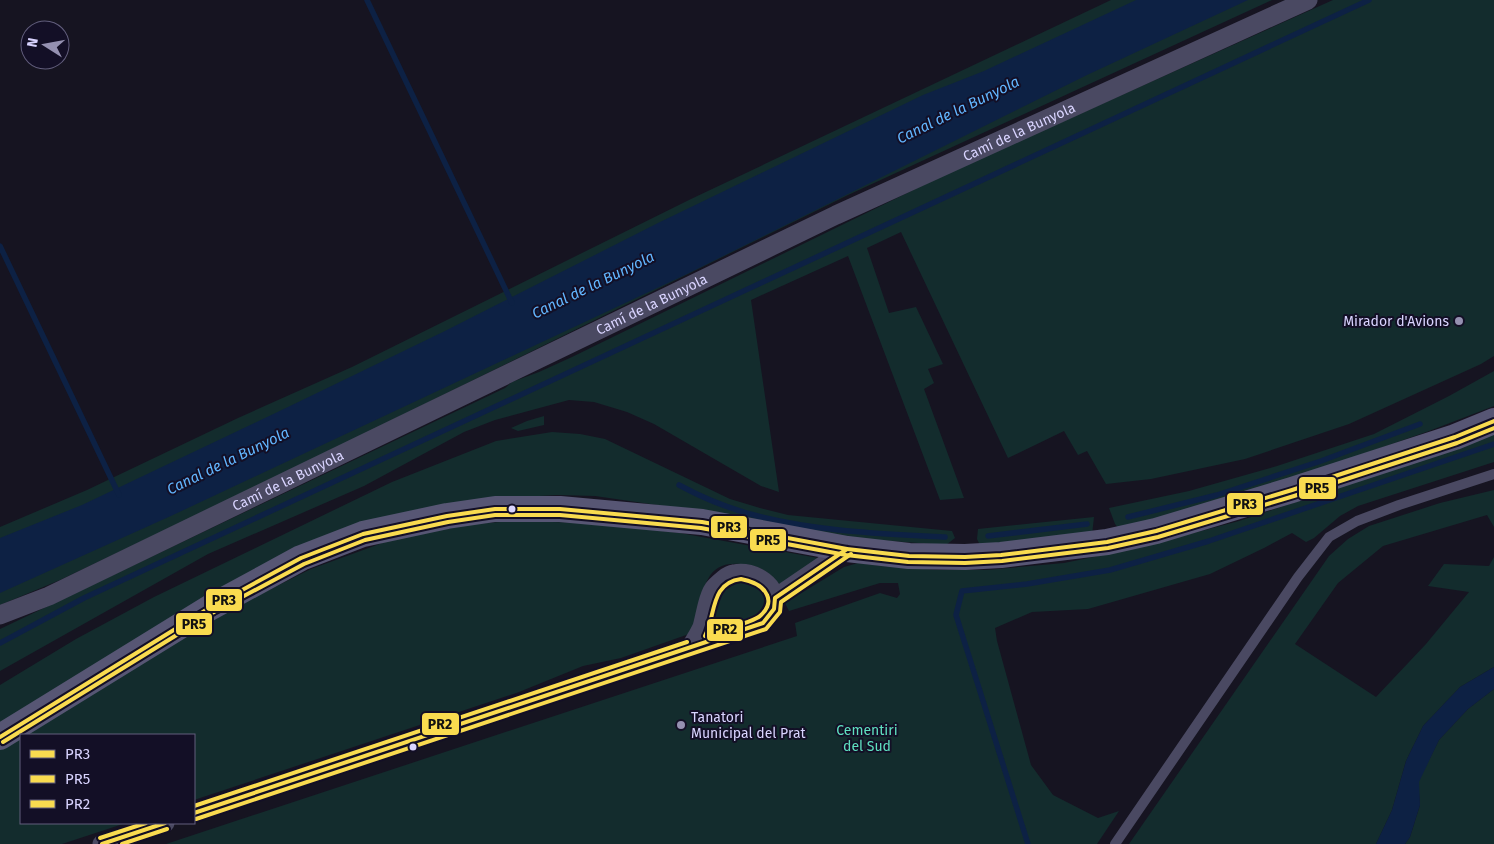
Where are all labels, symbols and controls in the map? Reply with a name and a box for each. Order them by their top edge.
north arrow [20,20,70,70]
text: N [23,36,42,49]
water label: Canal de la Bunyola [894,73,1022,147]
street label: Camí de la Bunyola [960,99,1078,165]
water label: Canal de la Bunyola [529,248,657,322]
street label: Camí de la Bunyola [593,270,710,338]
place label: Mirador d'Avions [1343,313,1449,330]
marker: Mirador d'Avions [1453,315,1465,327]
water label: Canal de la Bunyola [164,424,292,498]
street label: Camí de la Bunyola [229,446,346,514]
line badge: PR5 [1298,476,1337,500]
text: PR5 [1305,480,1330,497]
line badge: PR3 [1226,492,1264,516]
text: PR3 [1233,496,1257,513]
unlabelled marker [507,504,517,514]
line badge: PR3 [710,515,748,539]
text: PR3 [717,519,741,536]
line badge: PR5 [749,528,787,552]
text: PR5 [756,532,781,549]
line badge: PR3 [205,588,243,612]
text: PR3 [212,592,236,609]
line badge: PR5 [175,612,213,636]
text: PR5 [182,616,207,633]
line badge: PR2 [706,618,744,642]
text: PR2 [713,621,737,638]
place label: Tanatori Municipal del Prat [691,709,806,742]
line badge: PR2 [421,712,460,736]
text: PR2 [428,716,452,733]
marker: Tanatori Municipal del Prat [675,719,687,731]
park label: Cementiri del Sud [836,722,898,755]
legend [20,734,195,824]
unlabelled marker [408,742,418,752]
text: PR3 [65,745,90,763]
text: PR5 [65,770,90,788]
text: PR2 [65,795,90,813]

